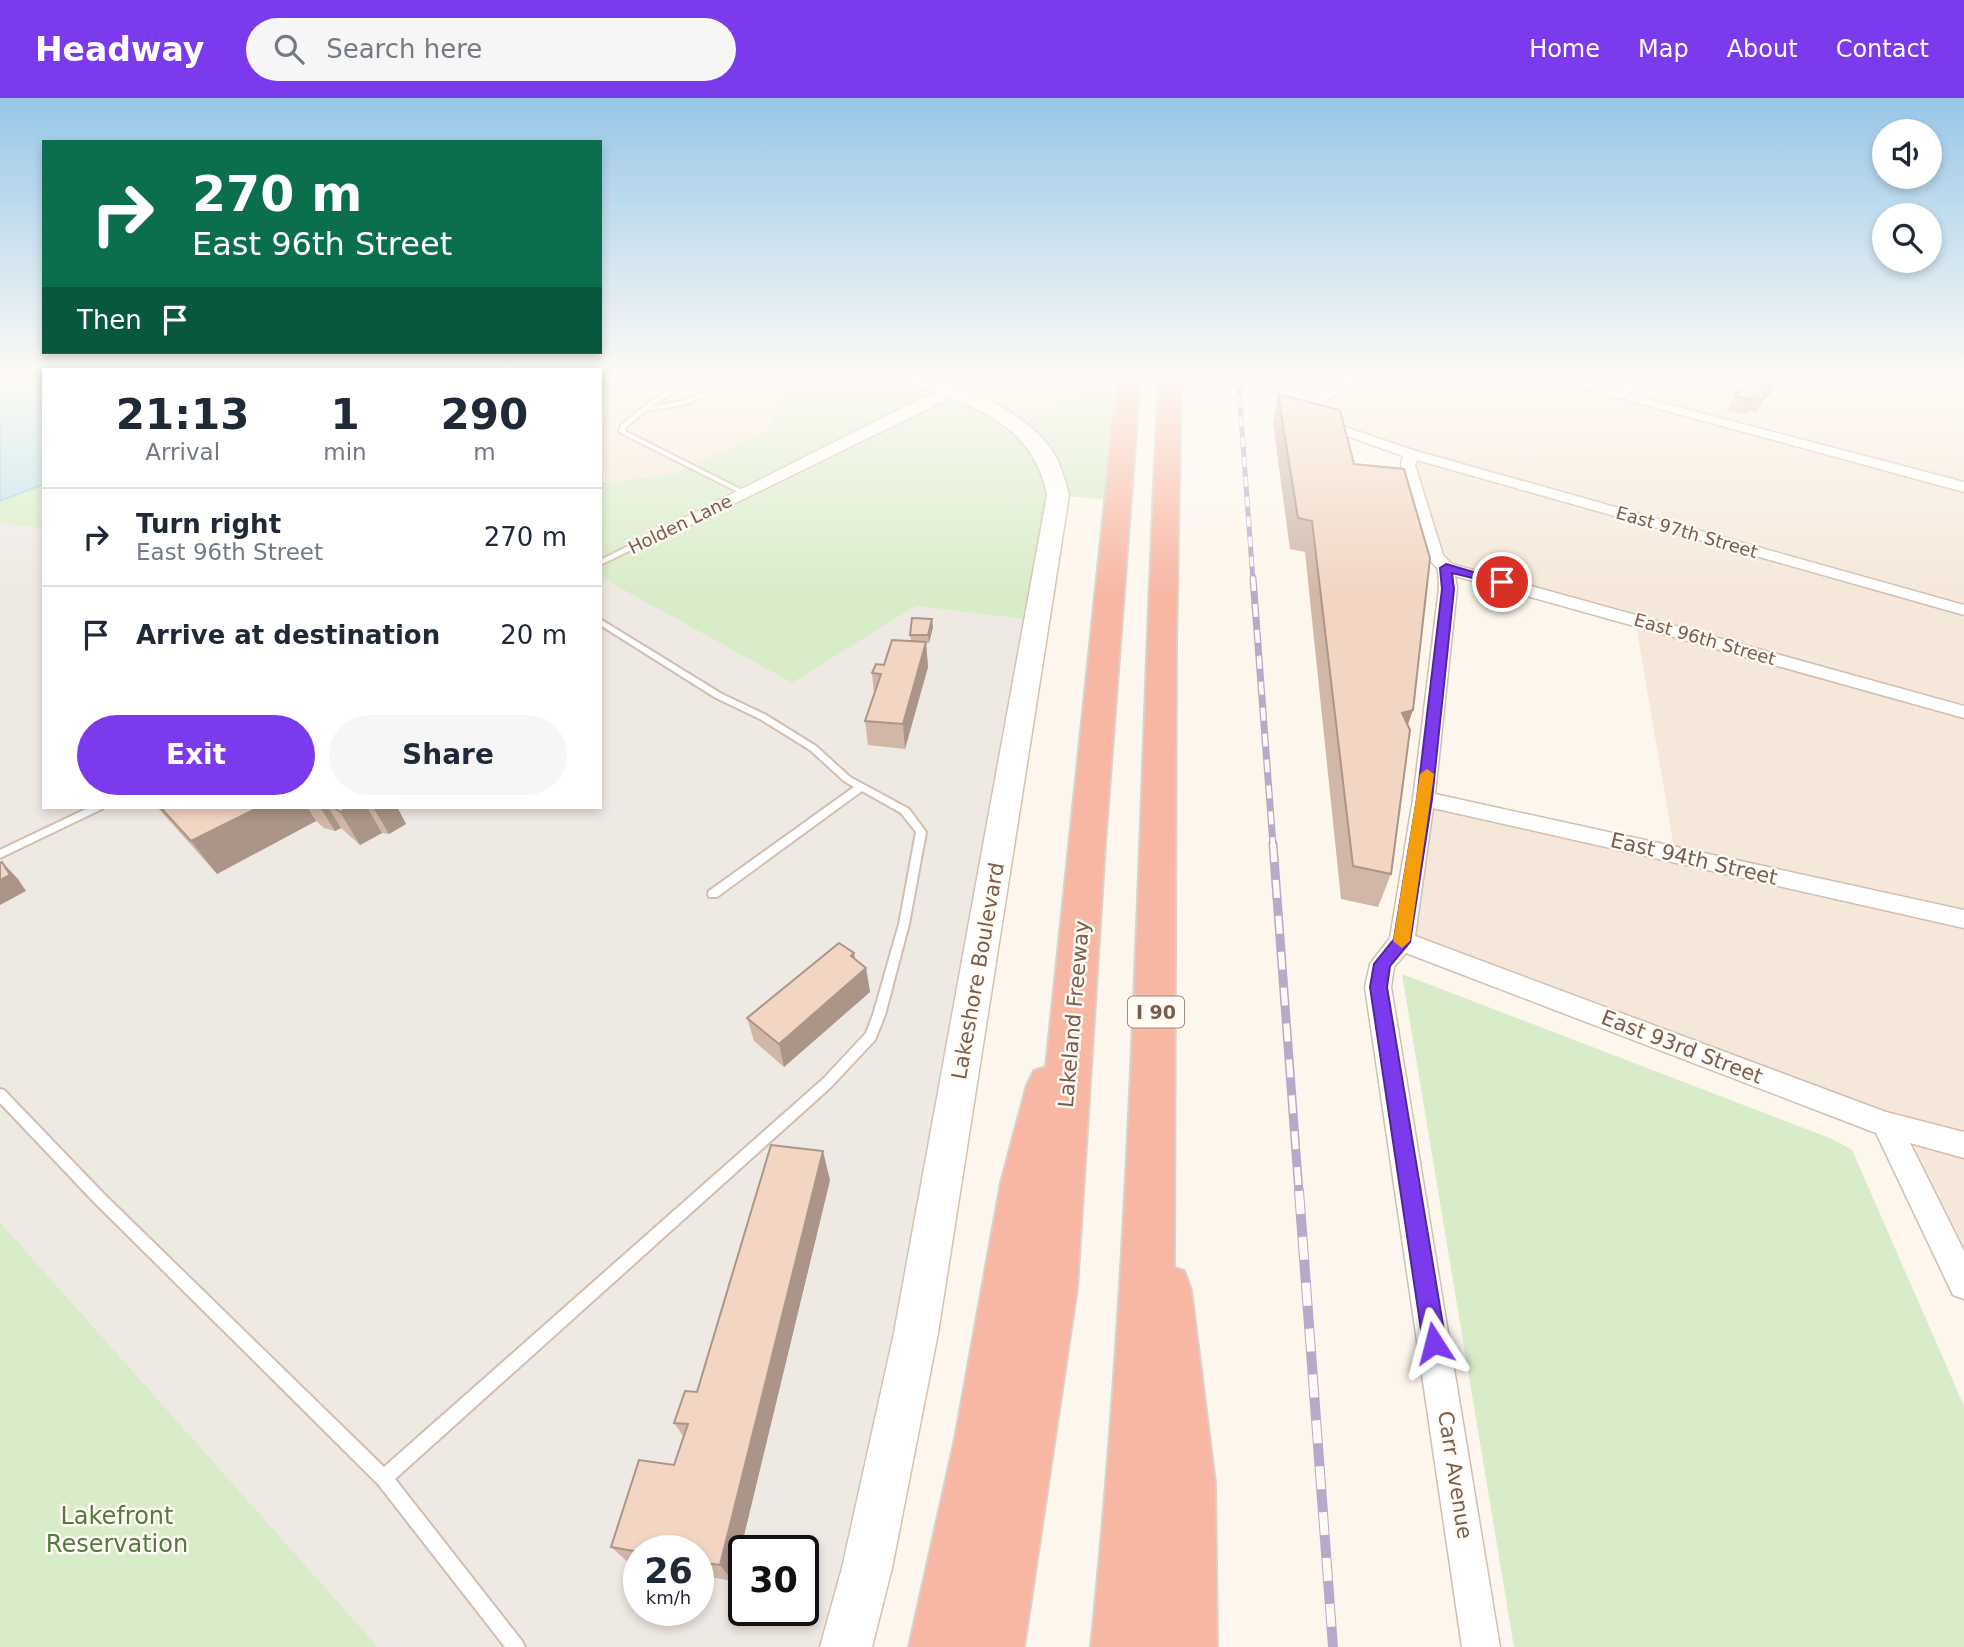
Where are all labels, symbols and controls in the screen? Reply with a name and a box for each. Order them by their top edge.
search box [246,18,736,81]
text: Headway [35,30,204,69]
icon: search [270,30,308,68]
text: Search here [326,34,482,64]
text: Home [1529,35,1600,63]
text: Map [1638,35,1689,63]
text: About [1727,35,1798,63]
text: Contact [1836,35,1929,63]
map controls [1872,119,1942,273]
button: sound [1872,119,1942,189]
text: 270 m [192,166,362,223]
icon: right [77,168,168,259]
button: search [1872,203,1942,273]
text: East 96th Street [192,225,452,263]
icon: arrive [156,301,194,339]
text: Then [77,305,142,335]
text: 21:13 [116,390,250,439]
text: 1 [330,390,360,439]
text: 290 [441,390,528,439]
text: Arrival [145,439,220,465]
text: min [323,439,367,465]
text: m [473,439,496,465]
street label: Holden Lane [625,490,735,558]
street label: East 97th Street [1614,502,1760,562]
text: Turn right [136,509,281,539]
icon: right [77,518,115,556]
text: 270 m [484,522,567,552]
text: East 96th Street [136,539,323,565]
pin [1472,552,1532,612]
icon: arrive [1483,563,1521,601]
street label: East 96th Street [1632,609,1778,669]
icon: arrive [77,616,115,654]
text: Arrive at destination [136,620,440,650]
text: 20 m [500,620,567,650]
button: Exit [77,715,315,795]
button: Share [329,715,567,795]
street label: East 94th Street [1608,828,1780,890]
street label: Lakeshore Boulevard [947,861,1009,1081]
street label: Lakeland Freeway [1054,919,1094,1109]
road number: I 90 [1128,996,1184,1028]
street label: East 93rd Street [1598,1005,1766,1089]
position arrow [1397,1306,1471,1380]
street label: Carr Avenue [1433,1409,1477,1541]
park label: Lakefront Reservation [46,1502,188,1558]
speed limit sign: 30 [728,1535,819,1626]
text: 26 [644,1551,693,1591]
text: km/h [646,1587,691,1608]

